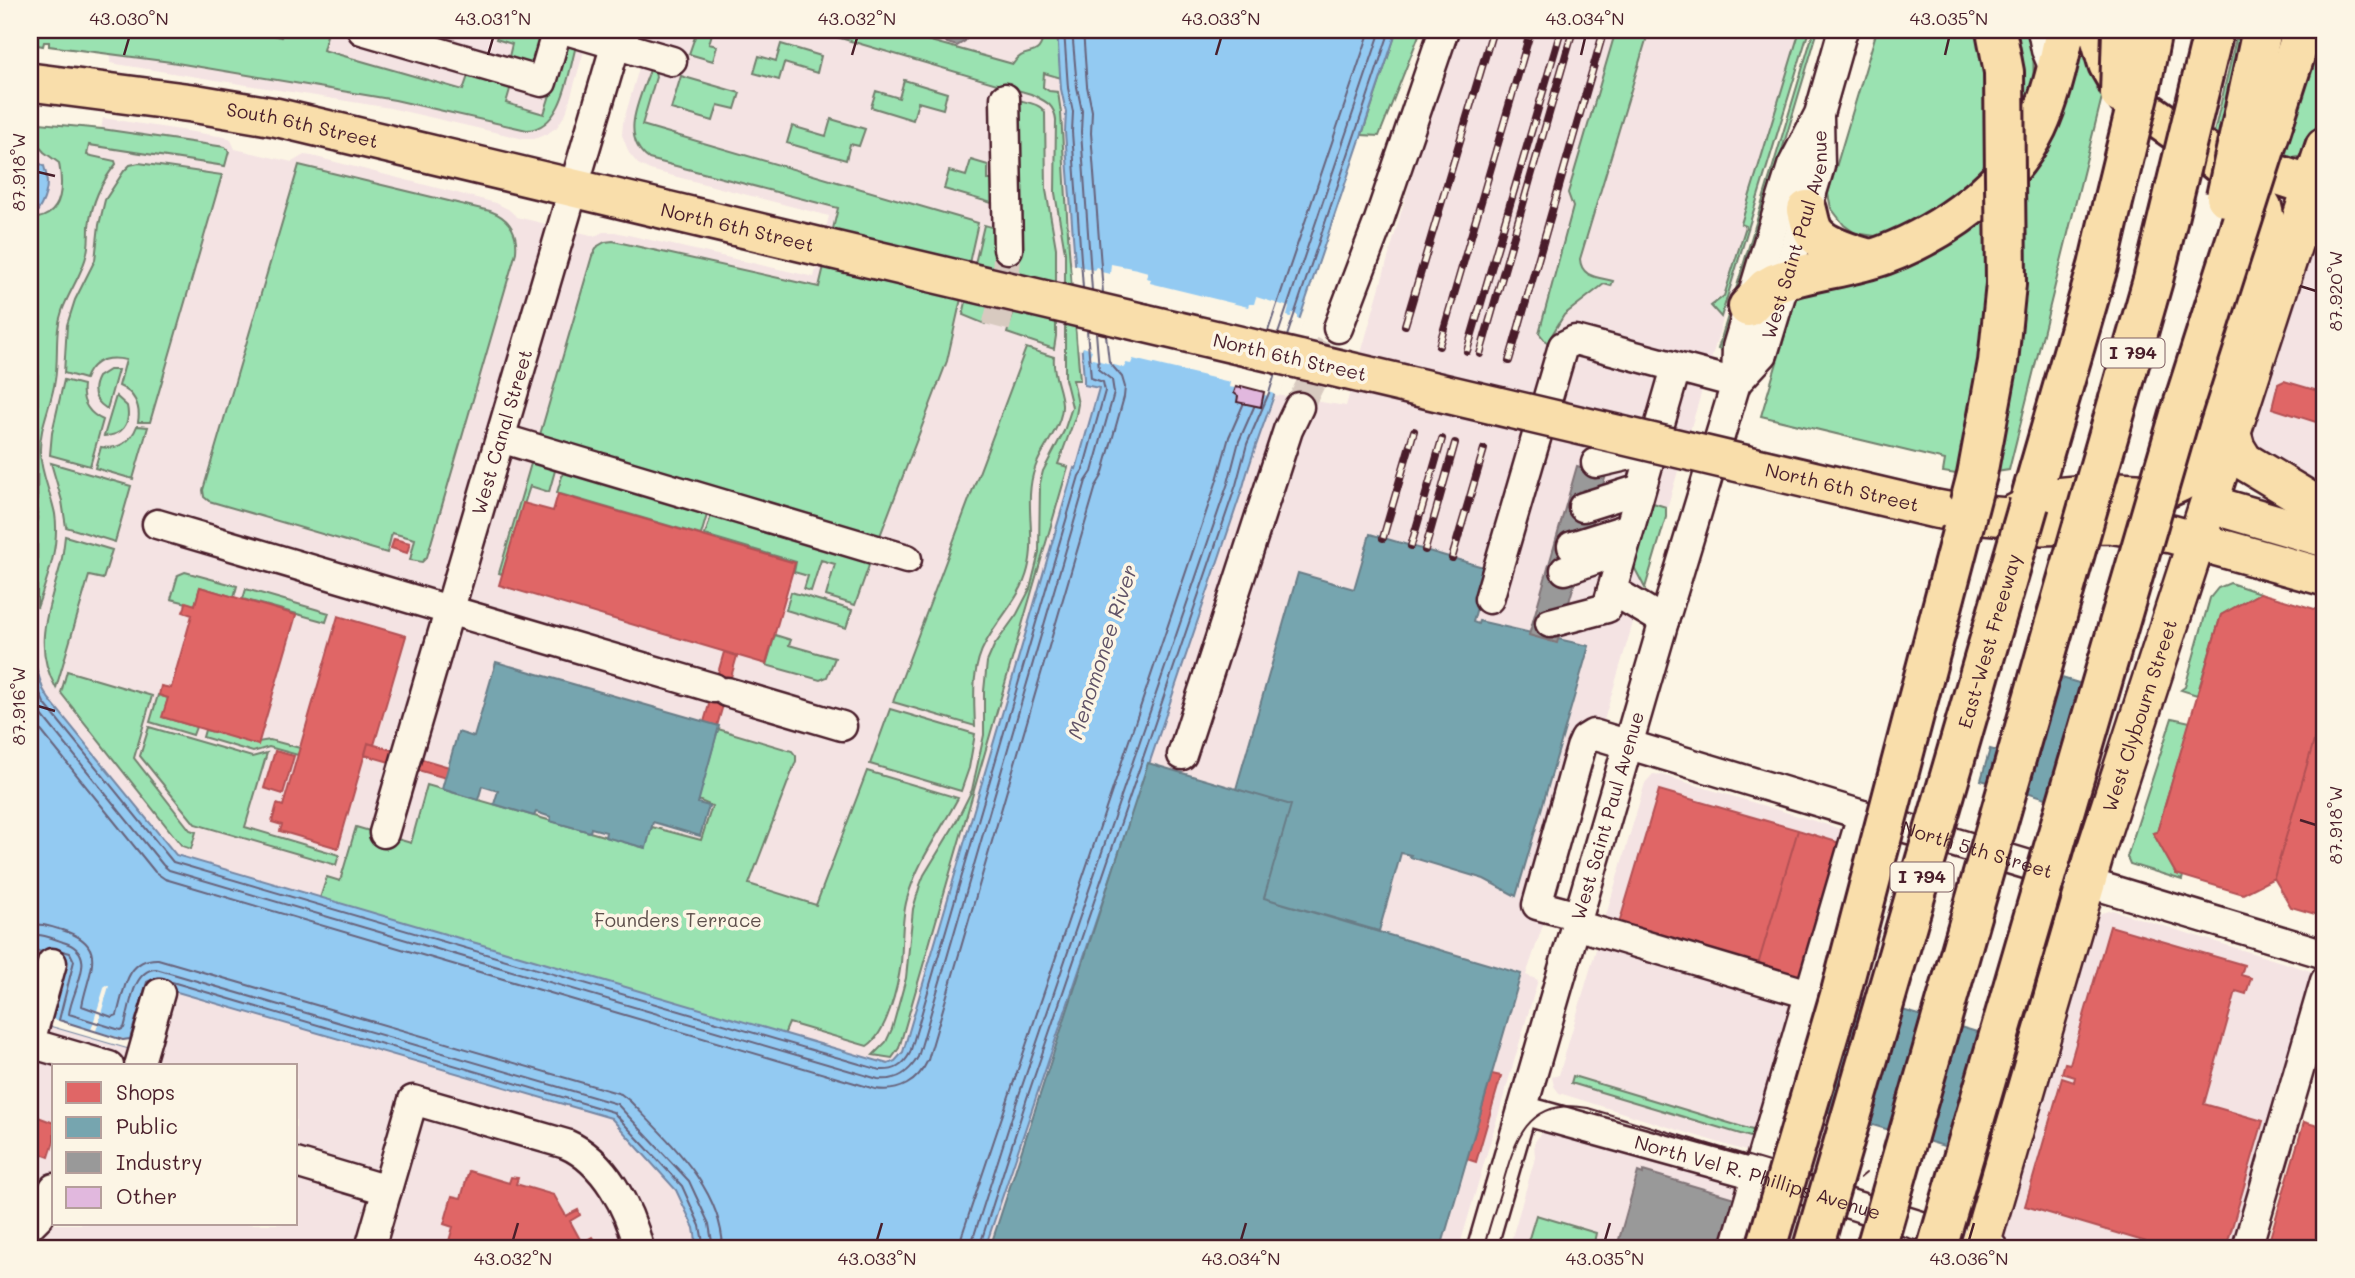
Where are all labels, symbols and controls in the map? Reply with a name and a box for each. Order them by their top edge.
text: 43.030°N [89,6,169,30]
text: 43.031°N [455,6,531,30]
text: 43.032°N [818,6,896,30]
text: 43.033°N [1182,6,1260,30]
text: 43.034°N [1546,6,1624,30]
text: 43.035°N [1910,6,1988,30]
street label: South 6th Street [225,96,381,153]
street label: West Saint Paul Avenue [1755,130,1832,342]
text: 87.918°W [6,133,30,211]
street label: North 6th Street [658,196,817,257]
text: 87.920°W [2323,251,2347,331]
street label: North 6th Street [1211,327,1369,386]
road number: I 794 [2102,338,2164,368]
street label: West Canal Street [465,346,538,518]
street label: North 6th Street [1763,456,1922,517]
street label: East-West Freeway [1952,551,2026,731]
water label: Menomonee River [1061,561,1143,742]
street label: West Clybourn Street [2096,616,2182,815]
text: 87.916°W [6,667,30,745]
street label: West Saint Paul Avenue [1565,708,1649,923]
text: 87.918°W [2323,786,2347,864]
street label: North 5th Street [1899,814,2056,884]
road number: I 794 [1890,862,1954,892]
park label: Founders Terrace [594,907,762,932]
legend [52,1064,298,1226]
text: Shops [116,1078,175,1105]
text: Public [116,1112,178,1139]
street label: North Vel R. Phillips Avenue [1632,1129,1884,1225]
text: Industry [116,1148,203,1175]
text: Other [116,1182,177,1209]
text: 43.032°N [474,1246,552,1270]
text: 43.033°N [838,1246,916,1270]
text: 43.034°N [1202,1246,1280,1270]
text: 43.035°N [1566,1246,1644,1270]
text: 43.036°N [1929,1246,2009,1270]

